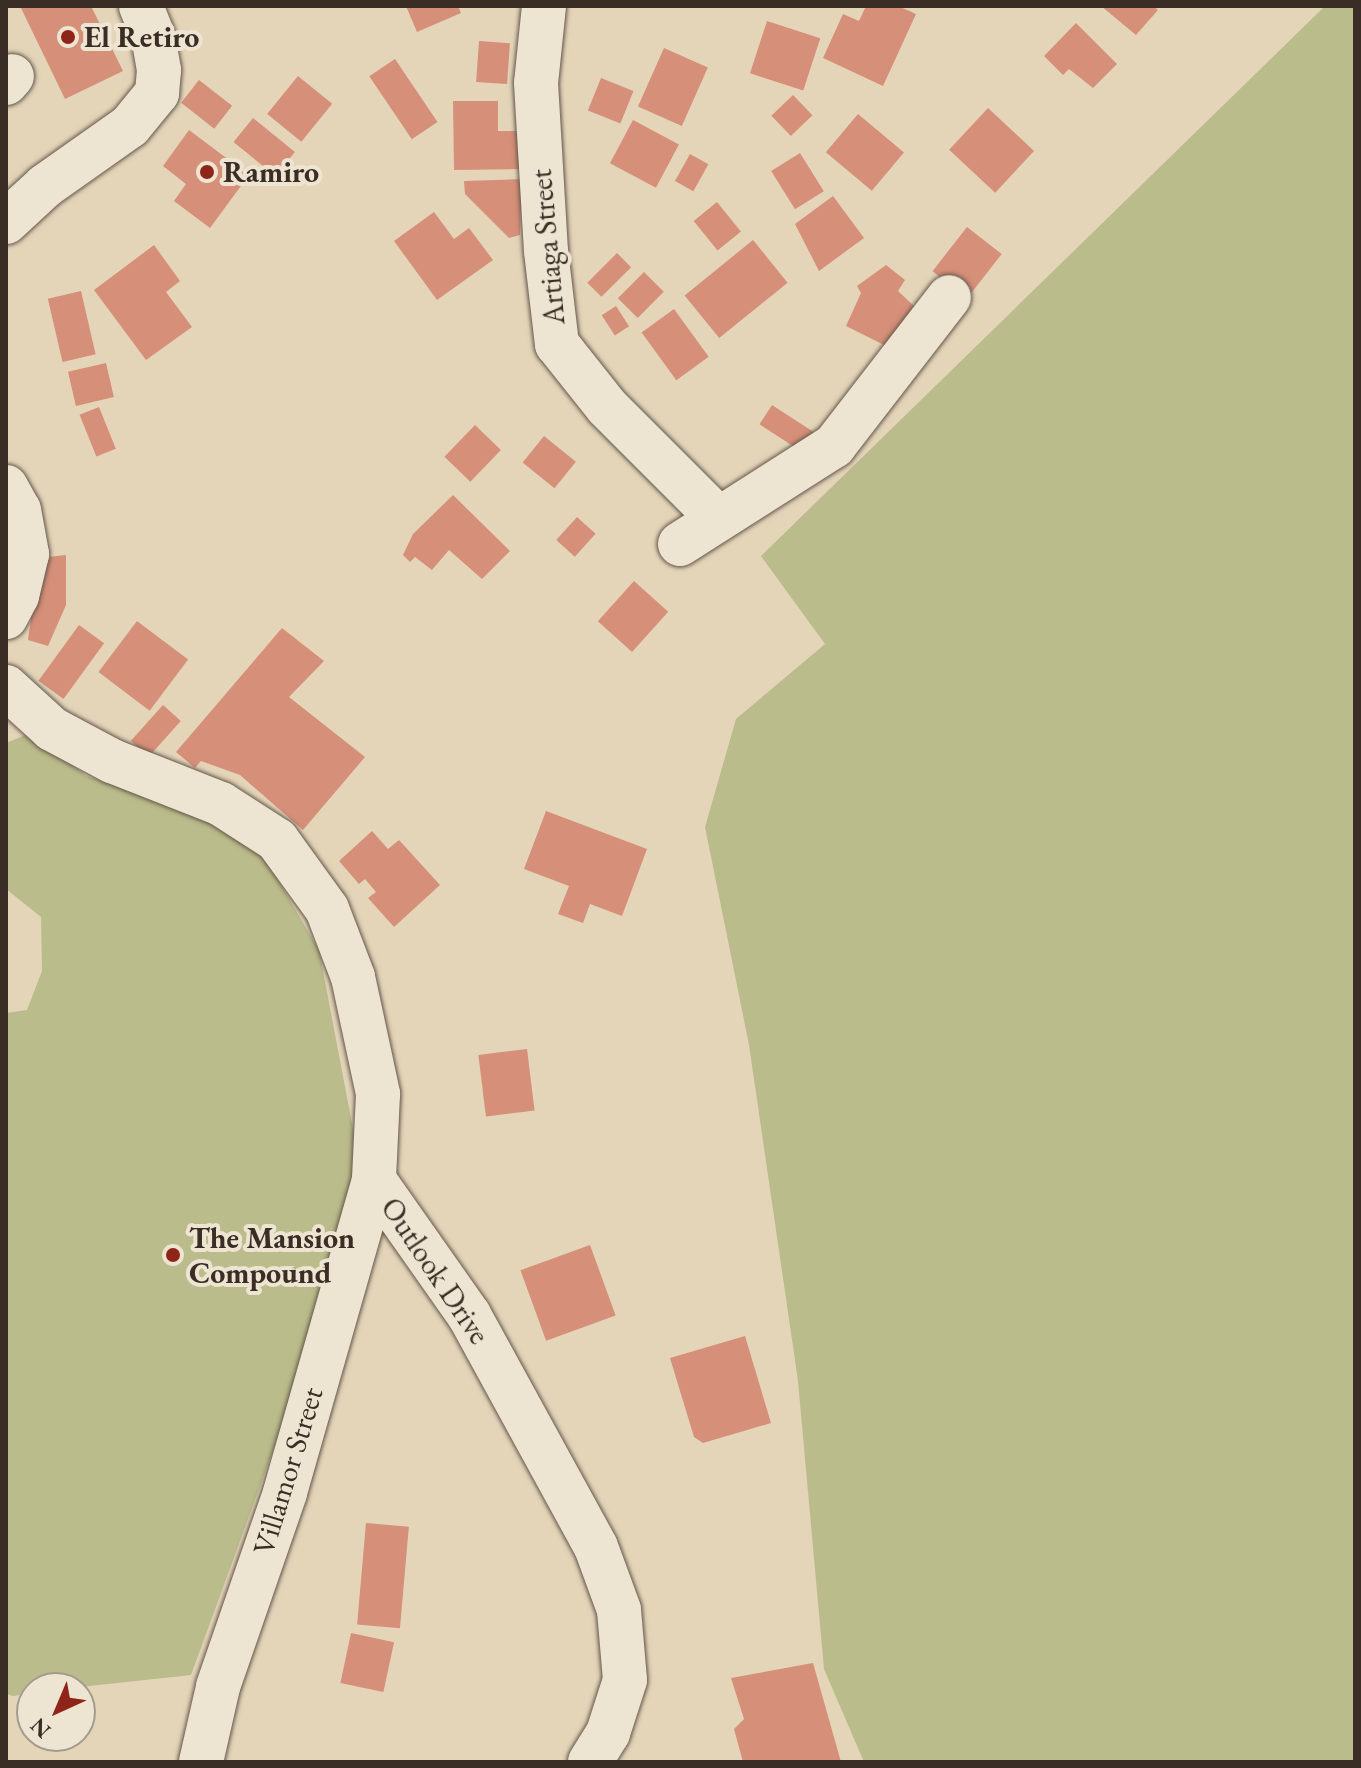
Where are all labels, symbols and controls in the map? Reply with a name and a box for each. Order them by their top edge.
place label: El Retiro [84,19,199,55]
marker: El Retiro [59,28,77,46]
place label: Ramiro [223,154,319,190]
marker: Ramiro [198,163,216,181]
street label: Artiaga Street [523,168,573,326]
street label: Outlook Drive [373,1191,497,1351]
place label: The Mansion Compound [189,1220,355,1290]
marker: The Mansion Compound [164,1246,182,1264]
street label: Villamor Street [245,1383,331,1559]
north arrow [16,1672,96,1752]
text: N [24,1712,57,1745]

